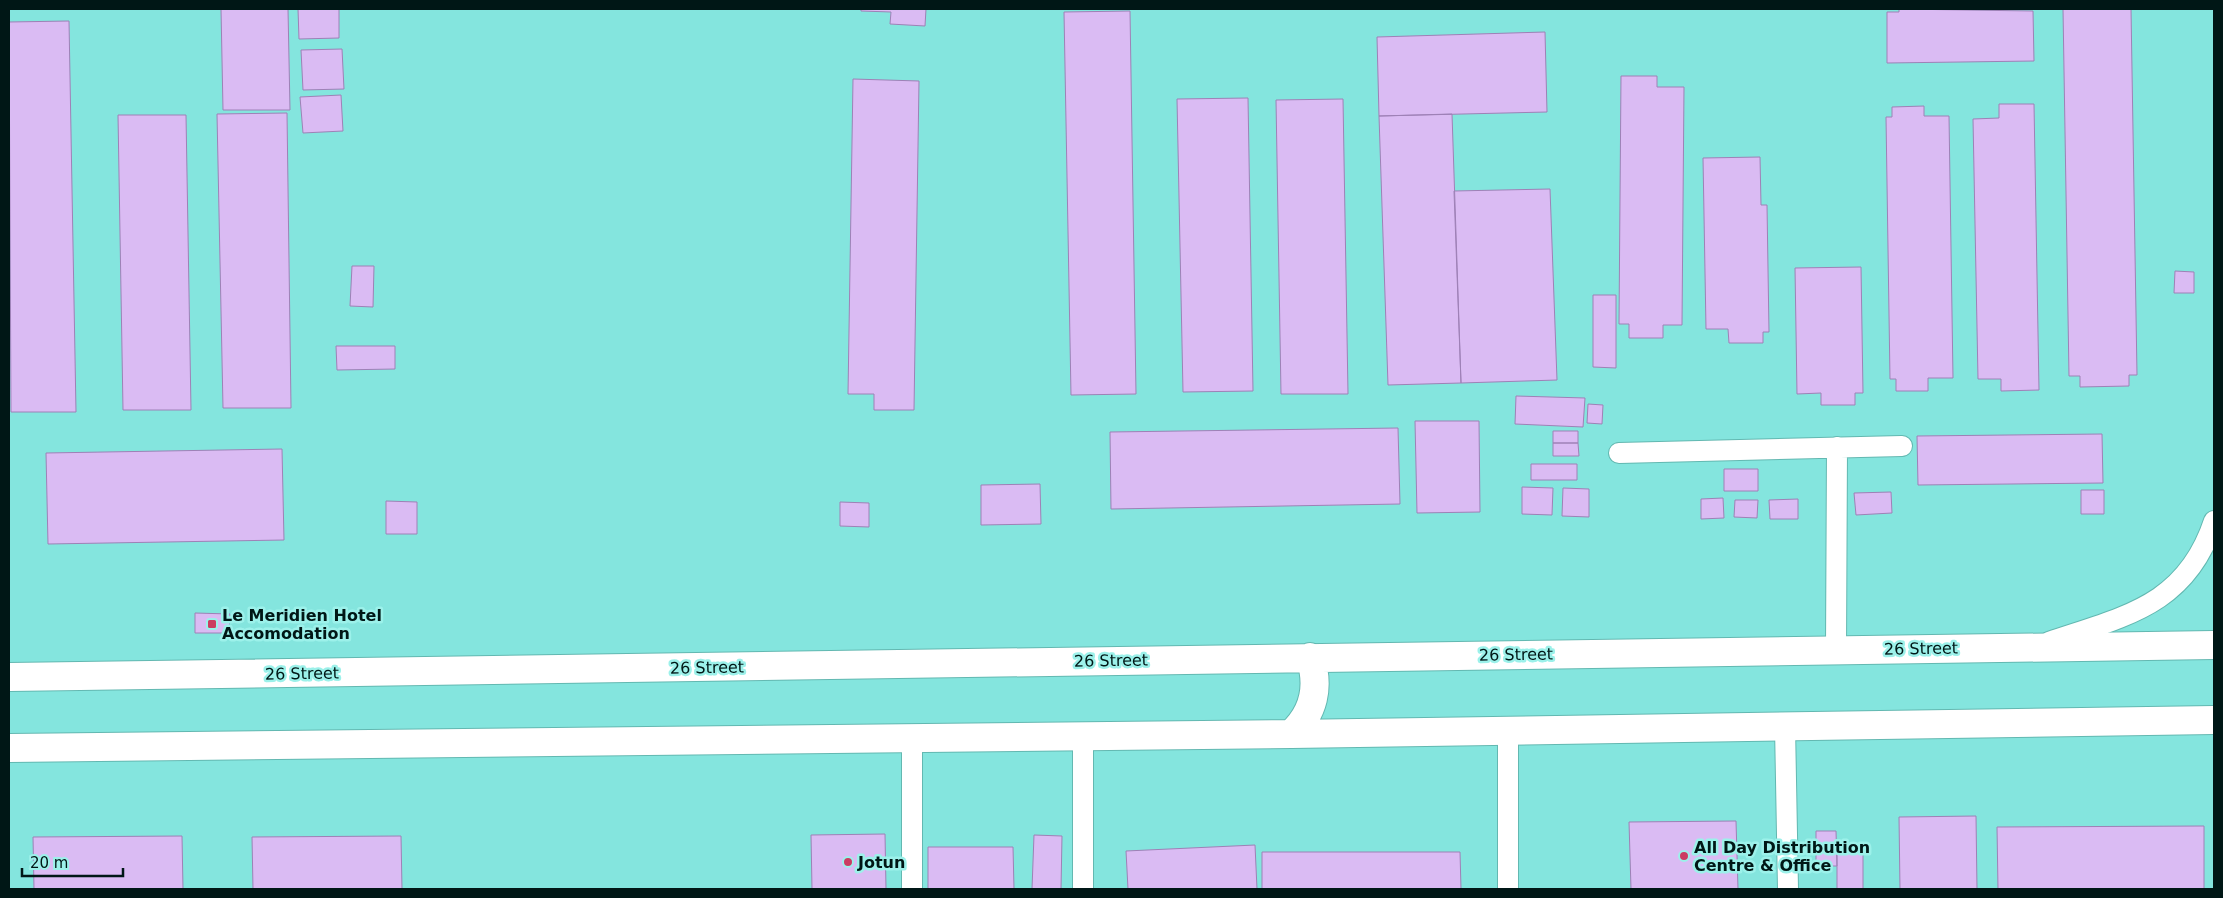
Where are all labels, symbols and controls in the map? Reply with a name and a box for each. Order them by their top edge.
place label: Le Meridien Hotel Accomodation [222,606,382,643]
marker: Le Meridien Hotel Accomodation [206,618,218,630]
street label: 26 Street [1884,638,1958,659]
street label: 26 Street [1479,644,1553,665]
street label: 26 Street [1074,650,1148,671]
street label: 26 Street [670,657,744,678]
street label: 26 Street [265,663,339,684]
place label: All Day Distribution Centre & Office [1694,838,1870,875]
scale bar [22,846,124,878]
marker: All Day Distribution Centre & Office [1678,850,1690,862]
place label: Jotun [857,853,905,872]
text: 20 m [30,854,68,872]
marker: Jotun [842,856,854,868]

